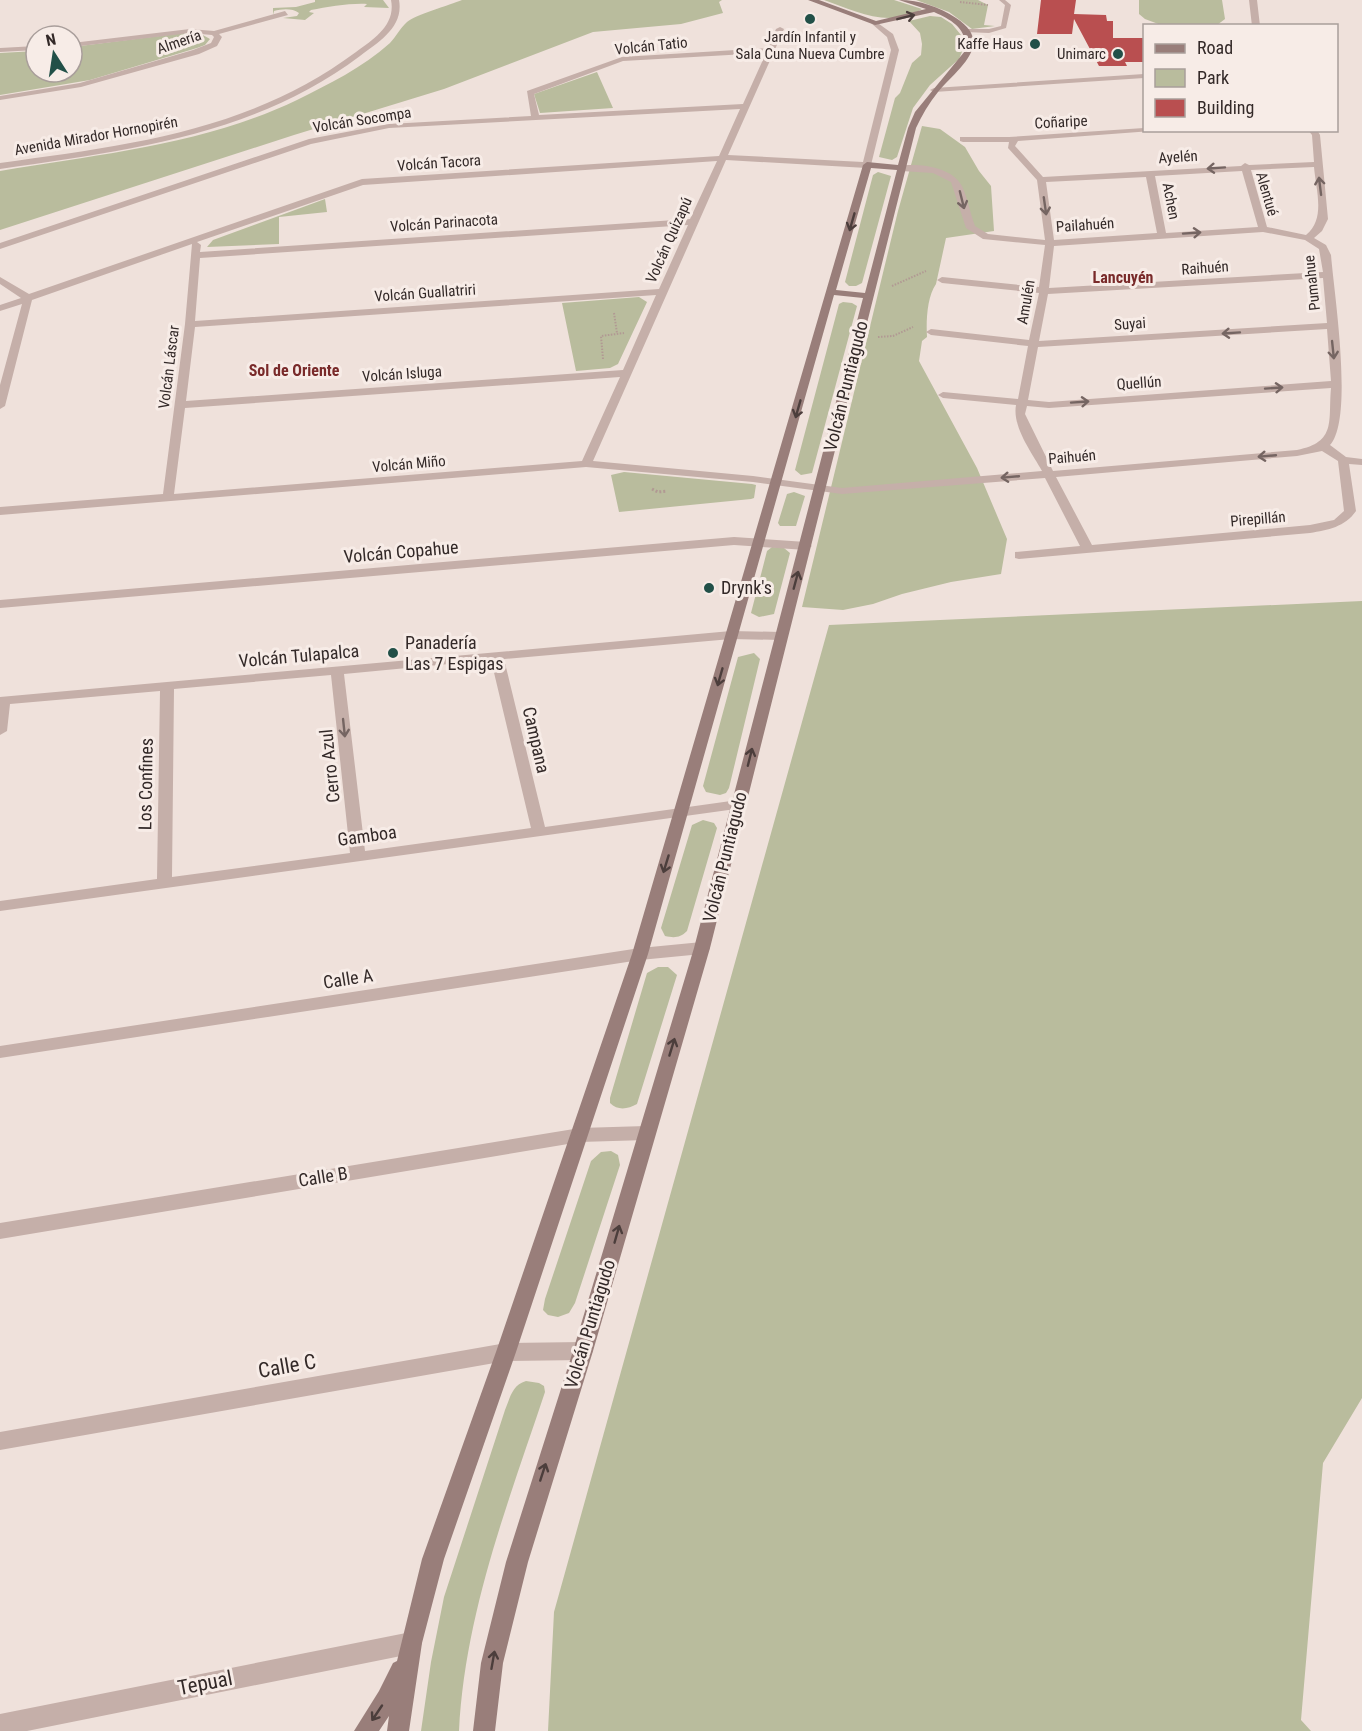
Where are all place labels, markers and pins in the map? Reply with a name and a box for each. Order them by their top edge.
marker: Jardín Infantil y Sala Cuna Nueva Cumbre [803,12,817,26]
place label: Jardín Infantil y Sala Cuna Nueva Cumbre [735,28,885,63]
place label: Kaffe Haus [957,35,1023,53]
marker: Kaffe Haus [1028,37,1042,51]
place label: Unimarc [1057,45,1106,63]
marker: Unimarc [1111,47,1125,61]
place label: Drynk's [721,577,772,598]
marker: Drynk's [702,581,716,595]
place label: Panadería Las 7 Espigas [405,632,503,674]
marker: Panadería Las 7 Espigas [386,646,400,660]

